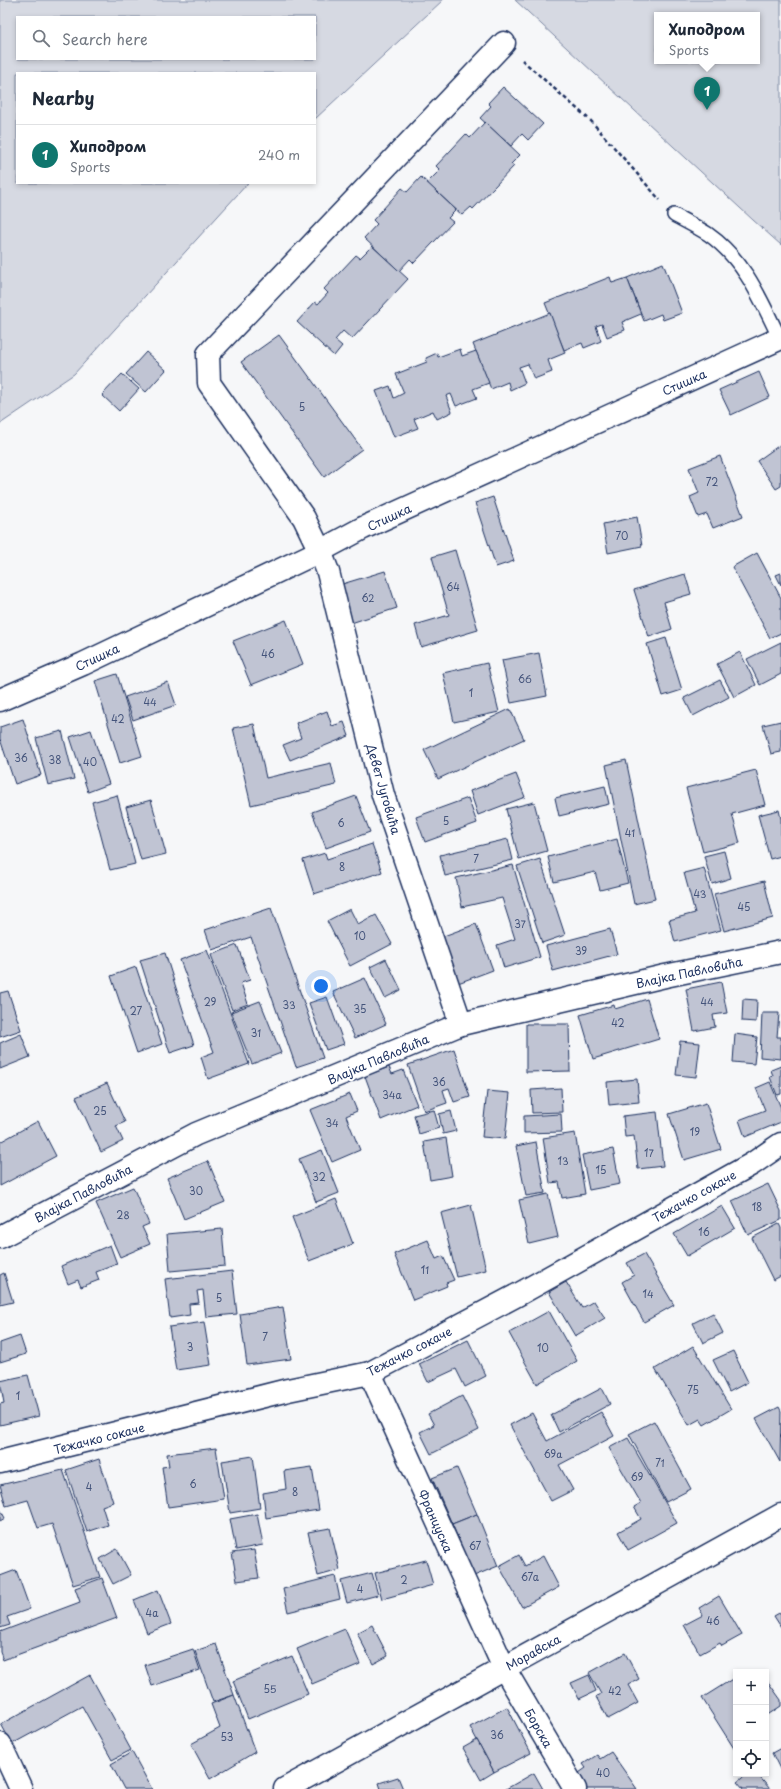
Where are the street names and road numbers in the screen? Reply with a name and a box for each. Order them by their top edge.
street label: Стишка [659,364,709,400]
street label: Стишка [364,499,414,535]
street label: Стишка [72,639,122,675]
street label: Девет Југовића [362,741,406,837]
street label: Влајка Павловића [634,952,744,992]
street label: Влајка Павловића [325,1029,432,1088]
street label: Влајка Павловића [31,1159,136,1226]
street label: Тежачко сокаче [649,1166,739,1226]
street label: Тежачко сокаче [363,1322,455,1380]
street label: Тежачко сокаче [52,1418,146,1458]
street label: Француска [414,1487,458,1556]
street label: Моравска [502,1629,564,1674]
street label: Борска [521,1705,558,1751]

